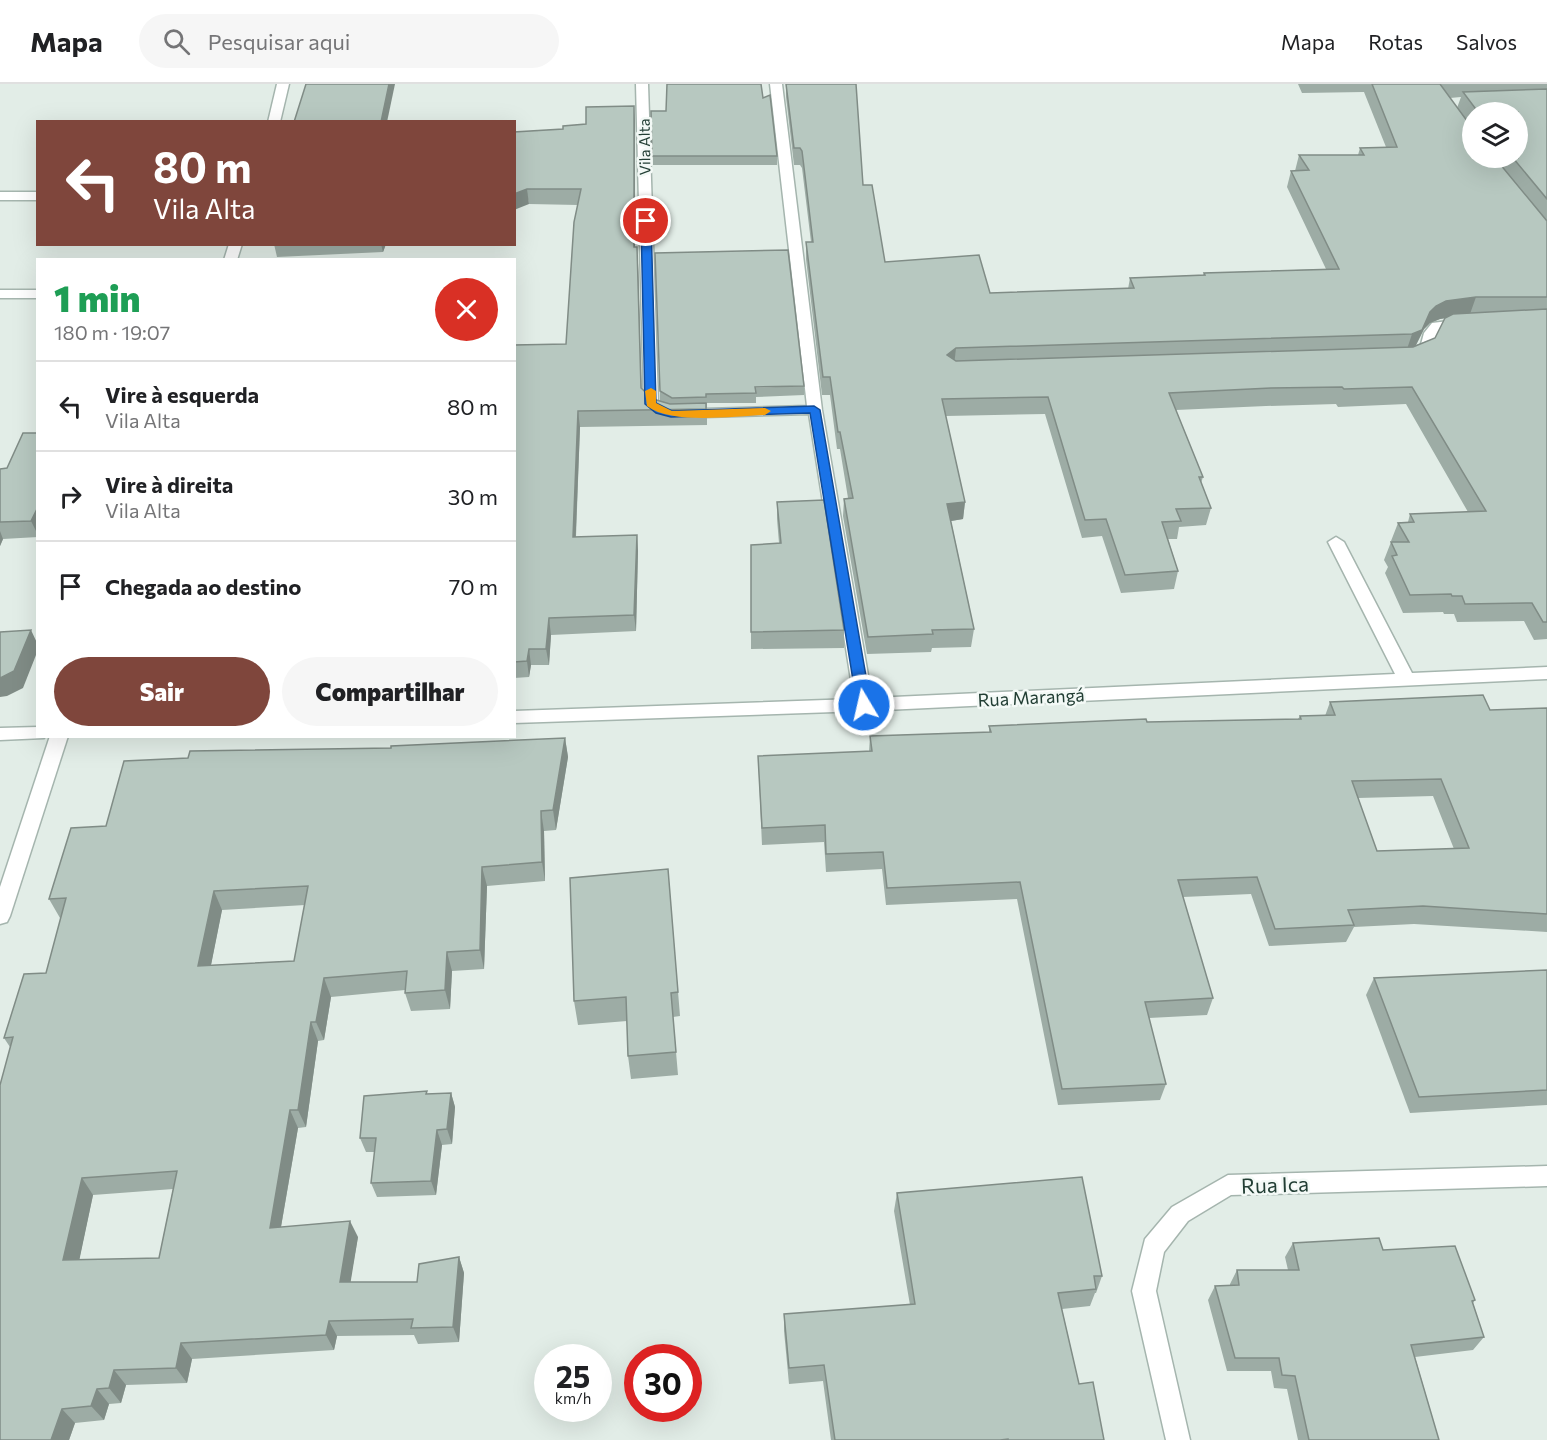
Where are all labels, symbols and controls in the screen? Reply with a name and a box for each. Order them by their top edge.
search box [139,14,559,68]
text: Mapa [30,24,103,58]
icon: search [160,25,193,58]
text: Pesquisar aqui [208,28,350,55]
text: Mapa [1281,29,1335,54]
text: Rotas [1368,29,1423,54]
text: Salvos [1456,29,1517,54]
map controls [1462,102,1528,168]
button: layers [1462,102,1528,168]
street label: Vila Alta [635,118,653,176]
text: 80 m [153,140,252,192]
icon: left [54,144,132,222]
text: Vila Alta [153,192,255,225]
pin [620,195,671,246]
icon: arrive [629,204,662,237]
text: 1 min [54,275,140,319]
button: close [435,278,498,341]
text: 180 m · 19:07 [54,320,170,344]
text: Vire à esquerda [105,381,259,408]
icon: left [54,390,87,423]
text: 80 m [447,393,498,420]
text: Vila Alta [105,408,181,432]
text: Vire à direita [105,471,233,498]
icon: right [54,480,87,513]
text: 30 m [448,483,498,510]
text: Vila Alta [105,498,181,522]
icon: arrive [54,570,87,603]
text: Chegada ao destino [105,573,301,600]
text: 70 m [449,573,498,600]
button: Sair [54,657,270,726]
button: Compartilhar [282,657,498,726]
position arrow [832,673,896,737]
street label: Rua Marangá [977,683,1085,711]
street label: Rua Ica [1241,1170,1309,1198]
speed limit sign: 30 [624,1344,702,1422]
text: 25 [556,1357,590,1394]
text: km/h [555,1389,591,1407]

